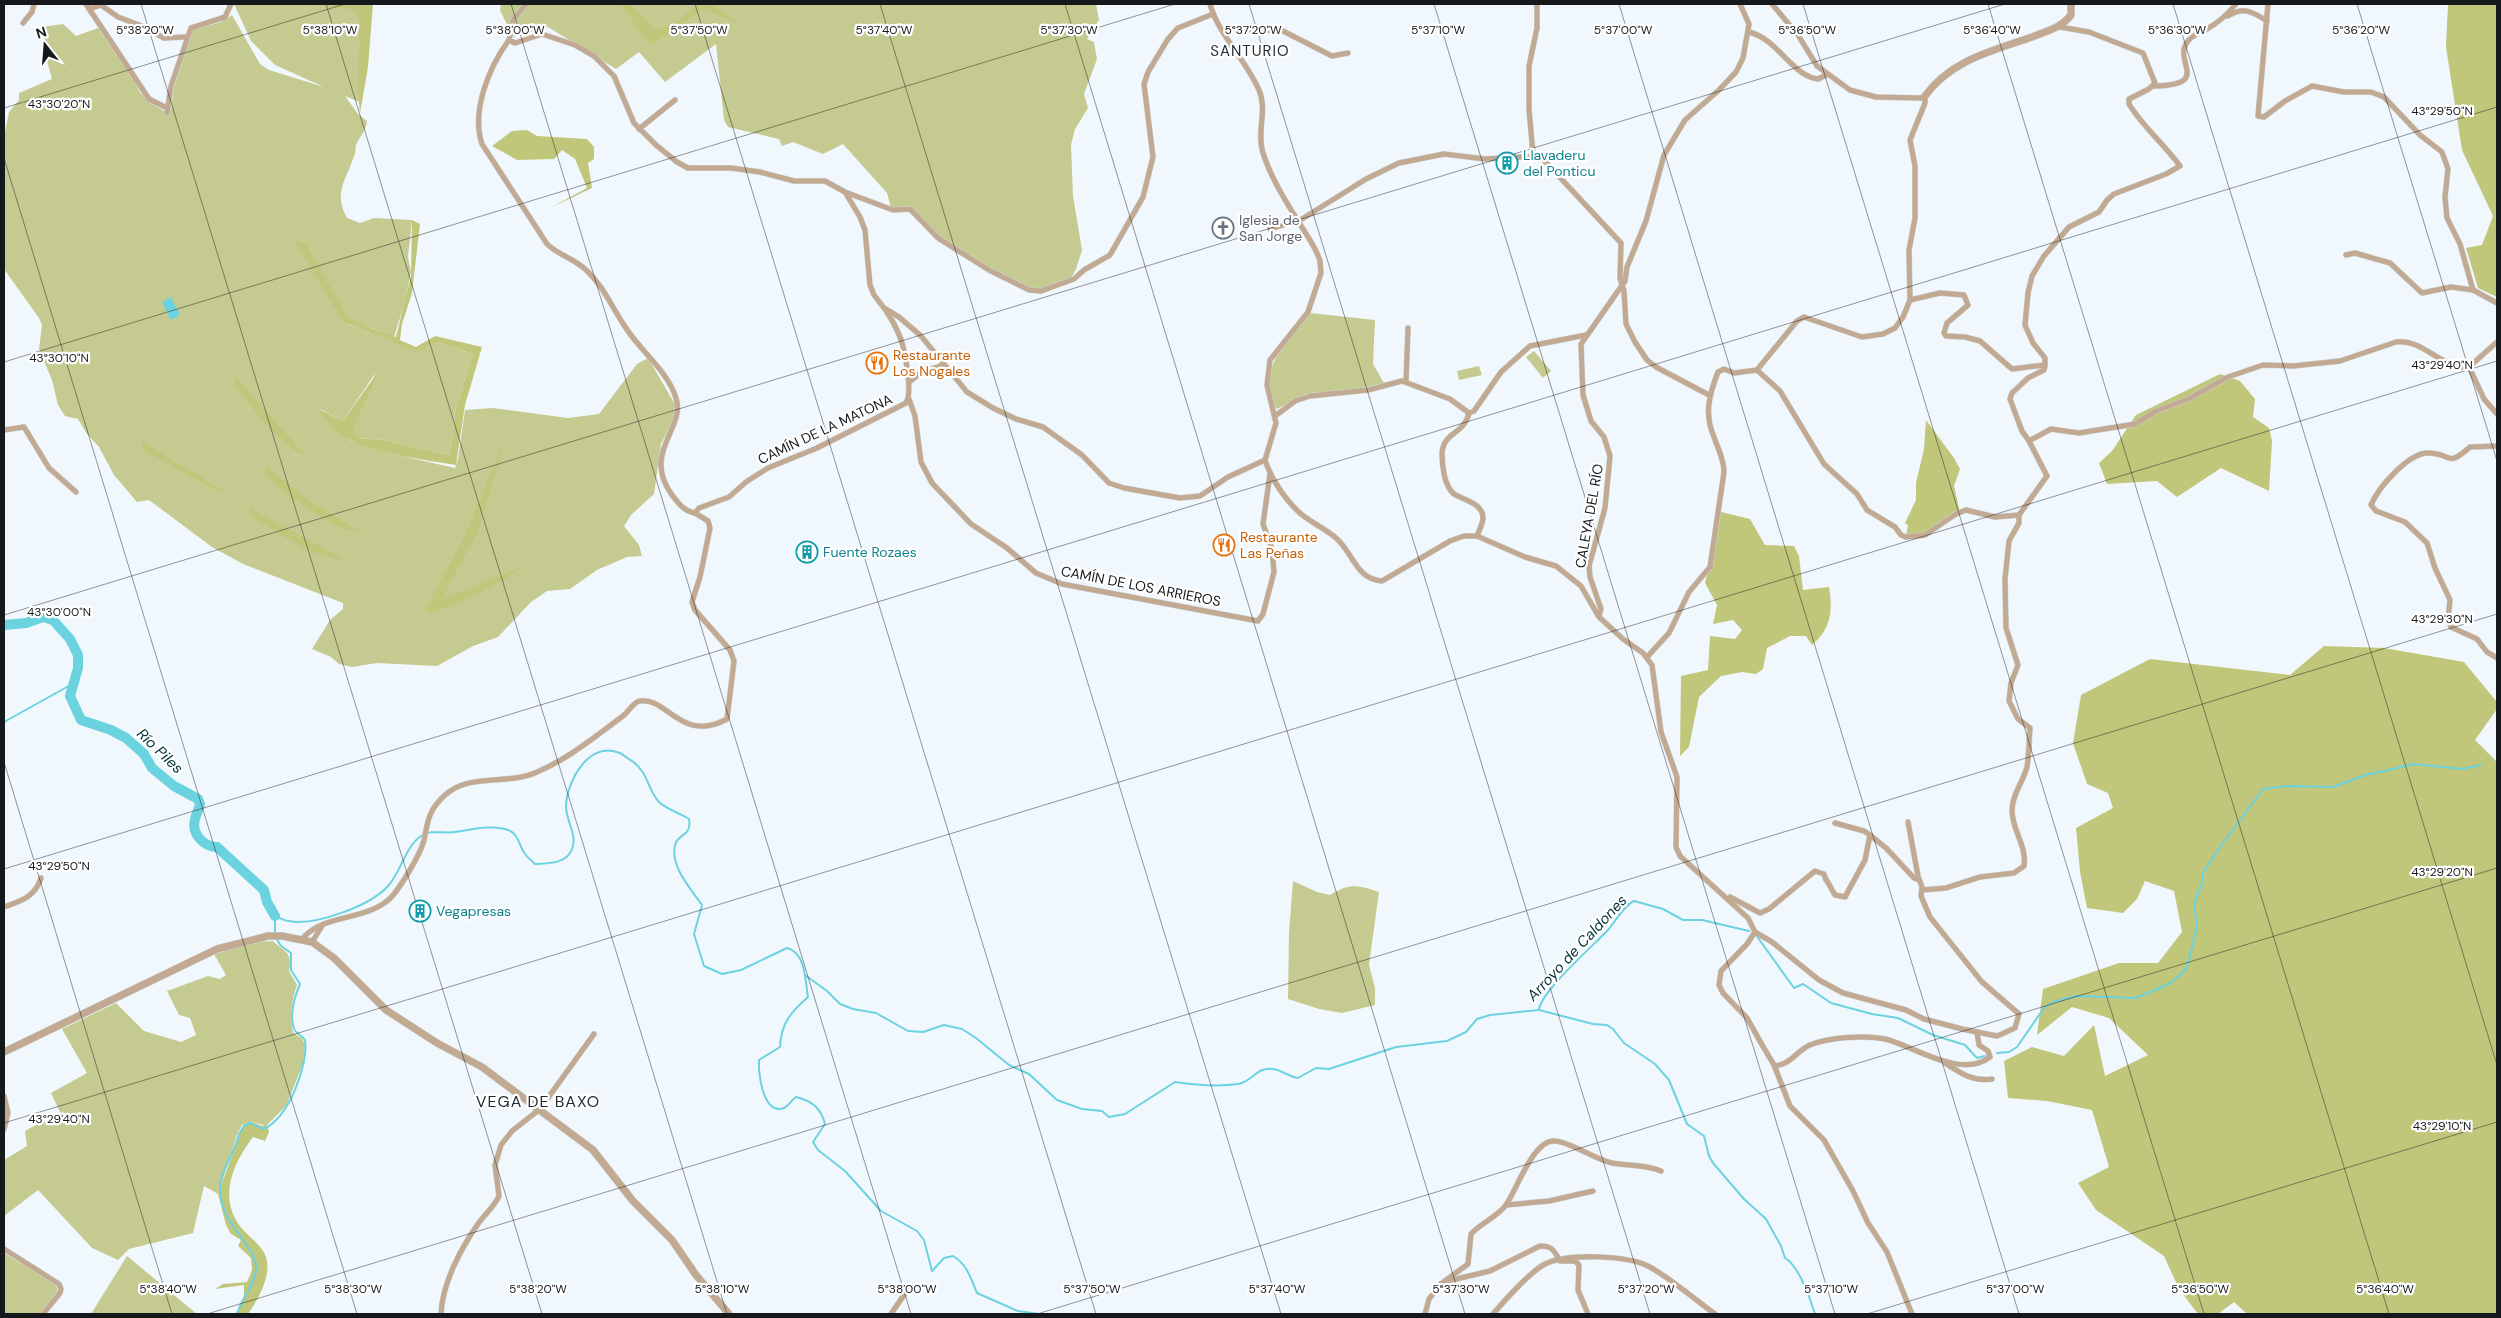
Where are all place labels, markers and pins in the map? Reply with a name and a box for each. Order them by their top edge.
place label: Llavaderu del Ponticu [1523,146,1596,180]
building icon: Llavaderu del Ponticu [1495,151,1519,175]
place label: Iglesia de San Jorge [1239,211,1302,245]
church icon: Iglesia de San Jorge [1211,216,1235,240]
place label: Restaurante Los Nogales [893,346,971,380]
restaurant icon: Restaurante Los Nogales [865,351,889,375]
place label: Restaurante Las Peñas [1240,528,1318,562]
restaurant icon: Restaurante Las Peñas [1212,533,1236,557]
building icon: Fuente Rozaes [795,540,819,564]
place label: Fuente Rozaes [823,543,917,561]
building icon: Vegapresas [408,899,432,923]
place label: Vegapresas [436,902,511,920]

